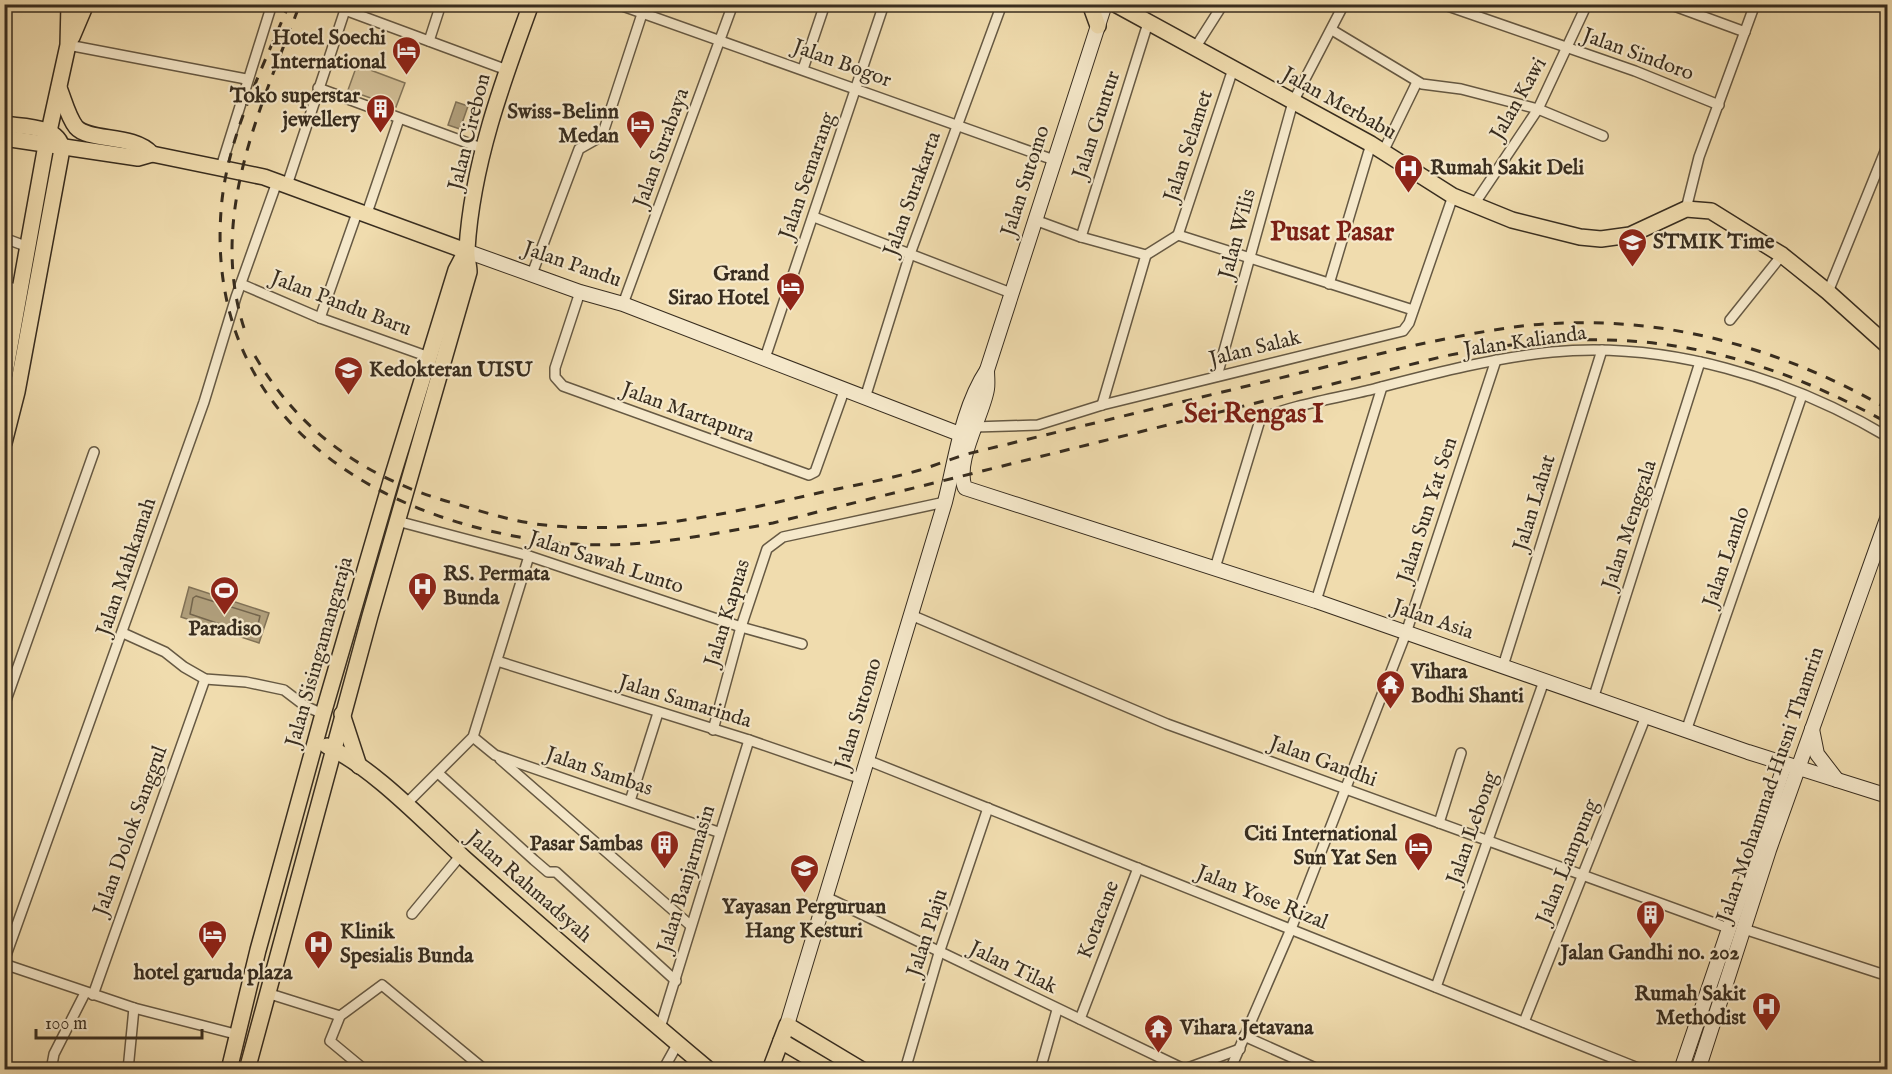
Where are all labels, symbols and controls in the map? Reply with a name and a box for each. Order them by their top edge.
street label: Jalan Sindoro [1577,22,1697,88]
place label: Hotel Soechi International [271,25,387,76]
street label: Jalan Bogor [787,33,895,94]
hotel icon: Hotel Soechi International [391,34,423,76]
street label: Jalan Kawi [1484,53,1553,147]
street label: Jalan Merbabu [1275,60,1401,147]
street label: Jalan Guntur [1066,67,1127,184]
street label: Jalan Cirebon [442,71,498,195]
place label: Toko superstar jewellery [229,83,361,134]
street label: Jalan Surabaya [627,84,696,213]
street label: Jalan Selamet [1158,87,1220,207]
building icon: Toko superstar jewellery [365,92,397,134]
place label: Swiss-Belinn Medan [507,99,619,150]
hotel icon: Swiss-Belinn Medan [624,108,656,150]
street label: Jalan Semarang [773,108,843,245]
street label: Jalan Sutomo [995,122,1057,242]
street label: Jalan Surakarta [877,127,948,262]
hospital icon: Rumah Sakit Deli [1393,152,1425,194]
place label: Rumah Sakit Deli [1430,155,1584,182]
street label: Jalan Wilis [1213,186,1263,284]
district label: Pusat Pasar [1270,216,1395,250]
school or university icon: STMIK Time [1616,226,1648,268]
place label: STMIK Time [1653,229,1775,256]
street label: Jalan Pandu [517,235,625,294]
place label: Grand Sirao Hotel [668,261,770,312]
street label: Jalan Pandu Baru [265,264,415,343]
hotel icon: Grand Sirao Hotel [774,270,806,312]
street label: Jalan Kalianda [1460,320,1589,364]
street label: Jalan Salak [1204,324,1304,374]
school or university icon: Kedokteran UISU [332,354,364,396]
place label: Kedokteran UISU [369,357,533,384]
street label: Jalan Martapura [616,376,759,450]
district label: Sei Rengas I [1184,398,1324,432]
street label: Jalan Sun Yat Sen [1391,434,1464,588]
street label: Jalan Lahat [1507,452,1562,556]
street label: Jalan Menggala [1596,456,1664,595]
street label: Jalan Mahkamah [90,494,163,642]
street label: Jalan Lamlo [1697,503,1757,613]
street label: Jalan Sawah Lunto [523,525,687,601]
street label: Jalan Sisingamangaraja [279,553,360,752]
street label: Jalan Kapuas [698,556,757,672]
place label: RS. Permata Bunda [443,561,550,612]
hospital icon: RS. Permata Bunda [406,570,438,612]
sports icon: Paradiso [209,574,241,616]
street label: Jalan Asia [1387,593,1478,647]
place label: Paradiso [188,616,262,643]
street label: Jalan Mohammad Husni Thamrin [1710,644,1831,928]
street label: Jalan Sutomo [829,655,889,775]
place label: Vihara Bodhi Shanti [1410,659,1524,710]
street label: Jalan Samarinda [613,668,756,735]
temple icon: Vihara Bodhi Shanti [1374,668,1406,710]
street label: Jalan Gandhi [1264,729,1381,794]
street label: Jalan Sambas [540,740,656,803]
street label: Jalan Dolok Sanggul [87,742,174,922]
street label: Jalan Lebong [1440,767,1505,890]
street label: Jalan Lampung [1530,795,1606,930]
street label: Jalan Banjarmasin [651,802,722,958]
place label: Citi International Sun Yat Sen [1244,821,1398,872]
street label: Jalan Rahmadsyah [459,824,598,949]
building icon: Pasar Sambas [648,828,680,870]
hotel icon: Citi International Sun Yat Sen [1402,830,1434,872]
place label: Pasar Sambas [529,831,643,858]
school or university icon: Yayasan Perguruan Hang Kesturi [788,852,820,894]
street label: Jalan Yose Rizal [1190,859,1332,937]
street label: Kotacane [1072,877,1126,963]
street label: Jalan Plaju [901,886,955,982]
place label: Yayasan Perguruan Hang Kesturi [722,894,886,945]
building icon: Jalan Gandhi no. 202 [1634,898,1666,940]
hotel icon: hotel garuda plaza [197,918,229,960]
place label: Klinik Spesialis Bunda [340,919,474,970]
hospital icon: Klinik Spesialis Bunda [303,928,335,970]
street label: Jalan Tilak [963,934,1062,1001]
place label: Jalan Gandhi no. 202 [1558,940,1740,967]
place label: hotel garuda plaza [133,960,293,987]
place label: Rumah Sakit Methodist [1634,981,1747,1032]
hospital icon: Rumah Sakit Methodist [1751,990,1783,1032]
scale bar [36,1002,202,1040]
temple icon: Vihara Jetavana [1143,1012,1175,1054]
text: 100 m [45,1013,87,1036]
place label: Vihara Jetavana [1179,1015,1314,1042]

